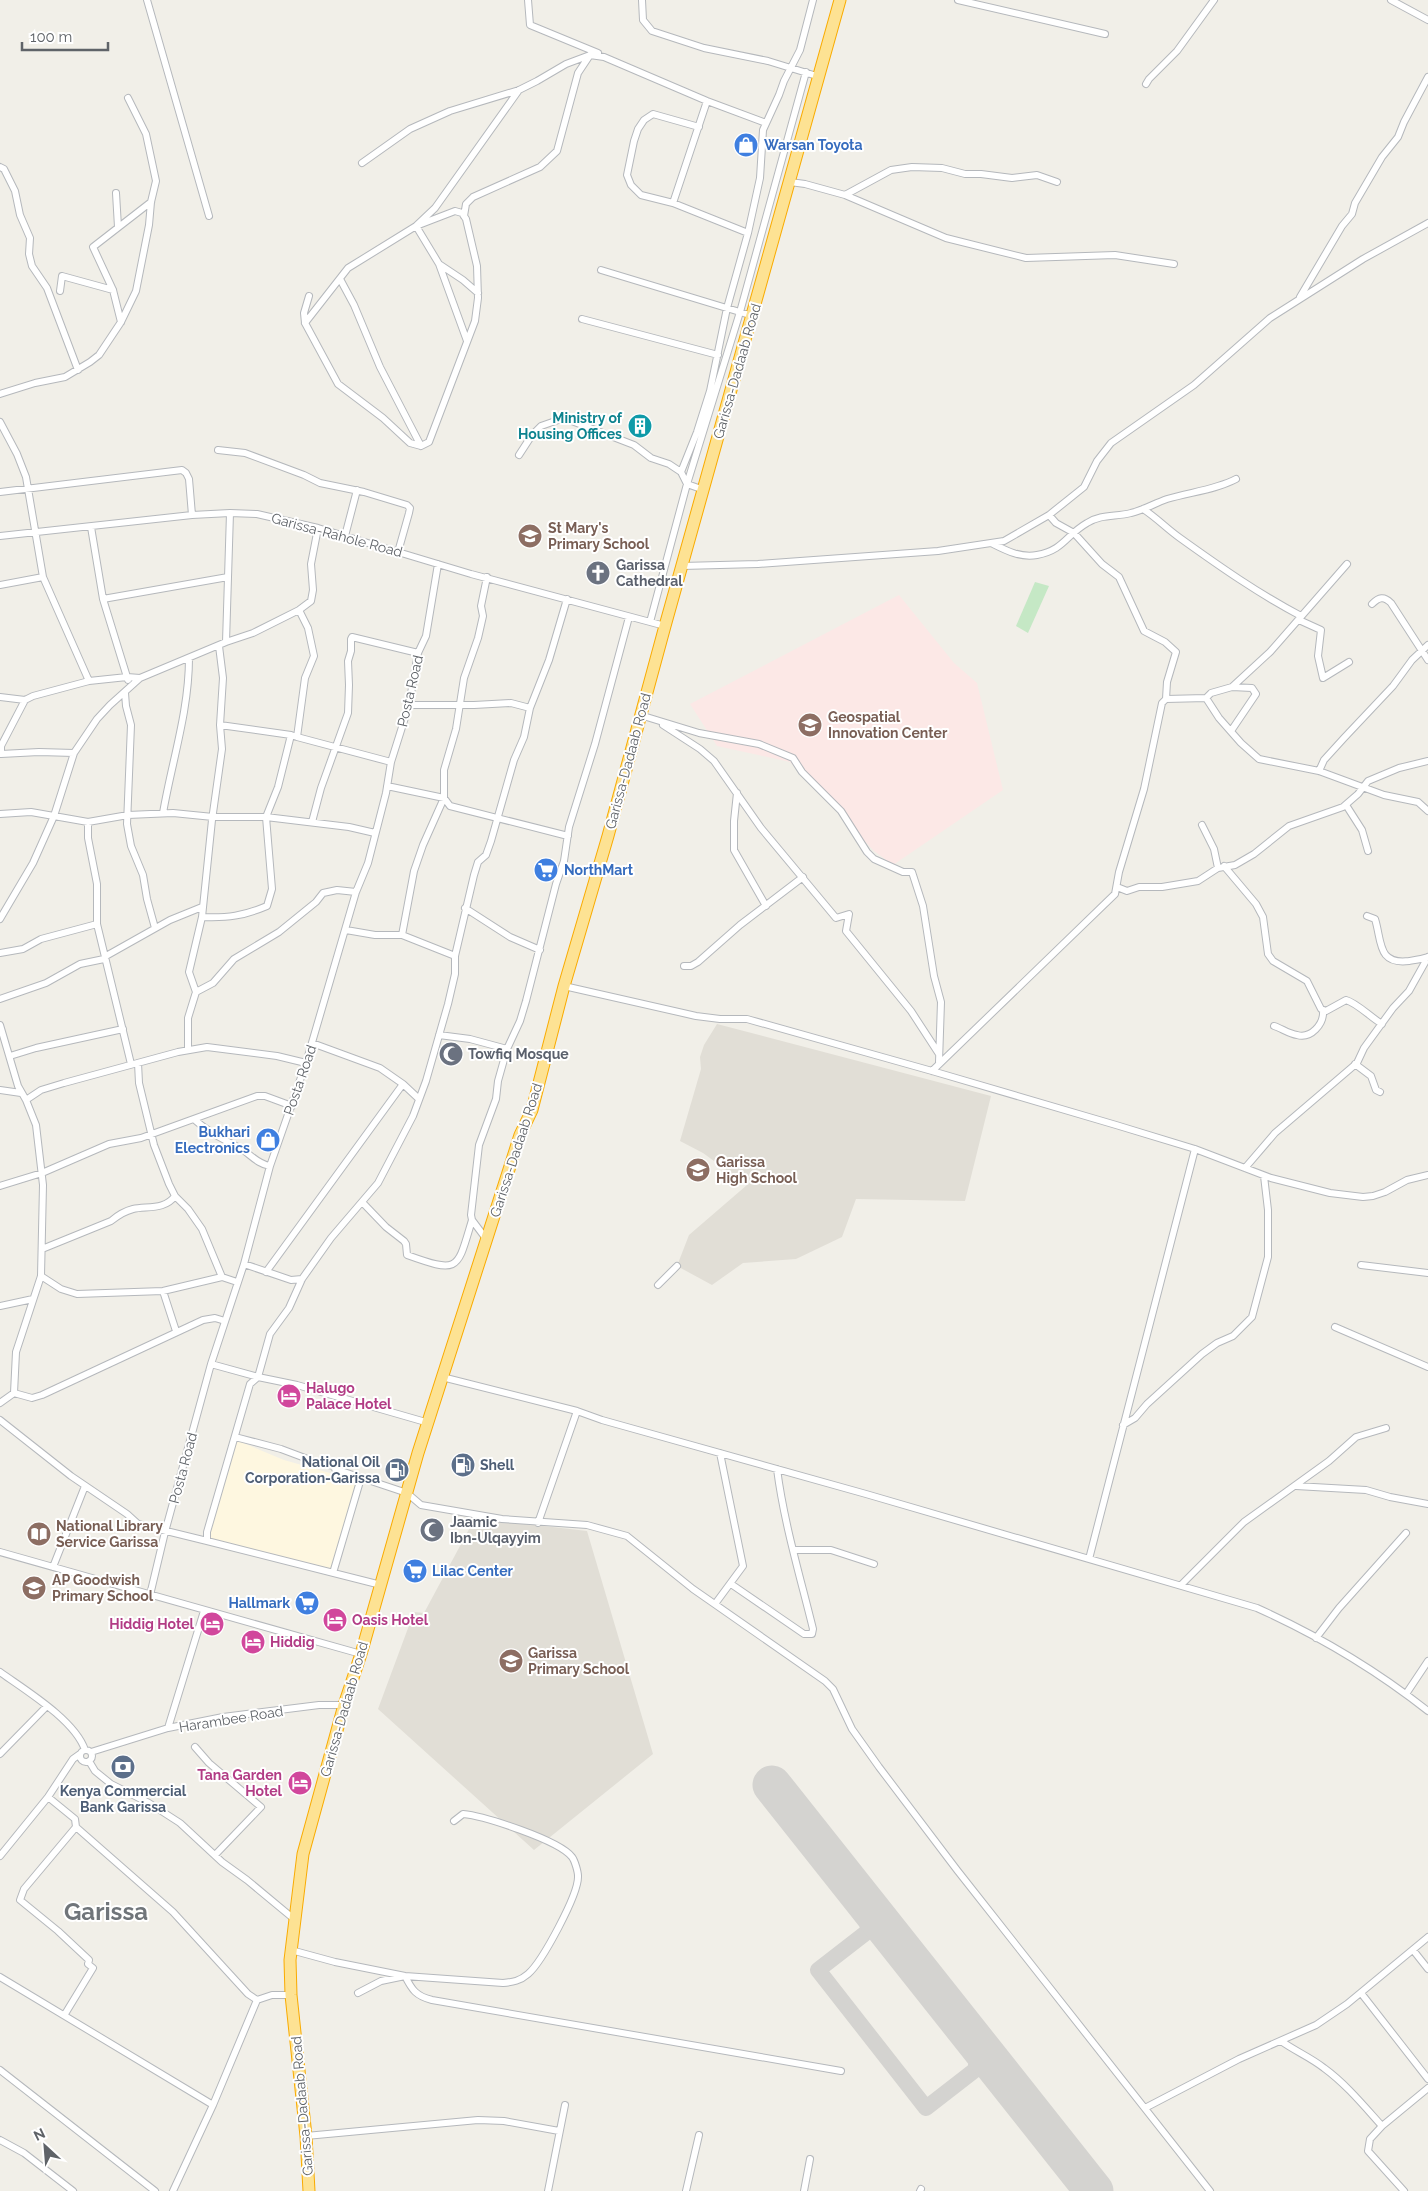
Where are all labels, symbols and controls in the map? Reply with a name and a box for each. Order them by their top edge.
scale bar [22,20,109,52]
text: 100 m [30,28,72,46]
shop icon: Warsan Toyota [733,132,759,158]
place label: Warsan Toyota [764,137,862,153]
street label: Garissa-Dadaab Road [710,301,764,441]
place label: Ministry of Housing Offices [518,410,623,442]
building icon: Ministry of Housing Offices [627,413,653,439]
street label: Garissa-Rahole Road [270,510,404,560]
place label: St Mary's Primary School [548,520,650,552]
school or university icon: St Mary's Primary School [517,523,543,549]
place label: Garissa Cathedral [616,557,683,589]
church icon: Garissa Cathedral [585,560,611,586]
street label: Posta Road [394,654,426,728]
street label: Garissa-Dadaab Road [602,691,654,831]
place label: Geospatial Innovation Center [828,709,948,741]
school or university icon: Geospatial Innovation Center [797,712,823,738]
supermarket icon: NorthMart [533,857,559,883]
place label: NorthMart [564,862,634,878]
mosque icon: Towfiq Mosque [438,1041,464,1067]
street label: Posta Road [281,1043,319,1117]
place label: Towfiq Mosque [468,1046,569,1062]
street label: Garissa-Dadaab Road [487,1081,545,1219]
place label: Bukhari Electronics [175,1124,250,1156]
shop icon: Bukhari Electronics [255,1127,281,1153]
place label: Garissa High School [716,1154,798,1186]
school or university icon: Garissa High School [685,1157,711,1183]
place label: Halugo Palace Hotel [306,1380,392,1412]
hotel icon: Halugo Palace Hotel [276,1383,302,1409]
street label: Posta Road [166,1431,200,1505]
fuel station icon: Shell [450,1452,476,1478]
place label: National Oil Corporation-Garissa [245,1454,381,1486]
fuel station icon: National Oil Corporation-Garissa [384,1457,410,1483]
place label: Shell [480,1457,515,1473]
place label: Jaamic Ibn-Ulqayyim [450,1514,541,1546]
mosque icon: Jaamic Ibn-Ulqayyim [419,1517,445,1543]
place label: National Library Service Garissa [56,1518,163,1550]
library icon: National Library Service Garissa [26,1521,52,1547]
supermarket icon: Lilac Center [402,1558,428,1584]
place label: Lilac Center [432,1563,514,1579]
place label: AP Goodwish Primary School [52,1572,154,1604]
school or university icon: AP Goodwish Primary School [21,1575,47,1601]
supermarket icon: Hallmark [294,1590,320,1616]
place label: Hallmark [228,1595,290,1611]
hotel icon: Oasis Hotel [322,1607,348,1633]
hotel icon: Hiddig Hotel [199,1611,225,1637]
place label: Oasis Hotel [352,1612,429,1628]
place label: Hiddig Hotel [109,1616,195,1632]
hotel icon: Hiddig [240,1629,266,1655]
place label: Hiddig [270,1634,315,1650]
street label: Garissa-Dadaab Road [317,1639,371,1779]
place label: Garissa Primary School [528,1645,630,1677]
school or university icon: Garissa Primary School [498,1648,524,1674]
street label: Harambee Road [178,1703,284,1735]
bank icon: Kenya Commercial Bank Garissa [110,1754,136,1780]
place label: Tana Garden Hotel [197,1767,283,1799]
hotel icon: Tana Garden Hotel [287,1770,313,1796]
place label: Kenya Commercial Bank Garissa [60,1783,187,1815]
district label: Garissa [64,1897,148,1926]
street label: Garissa-Dadaab Road [288,2036,316,2176]
north arrow [20,2121,70,2171]
text: N [31,2125,48,2144]

